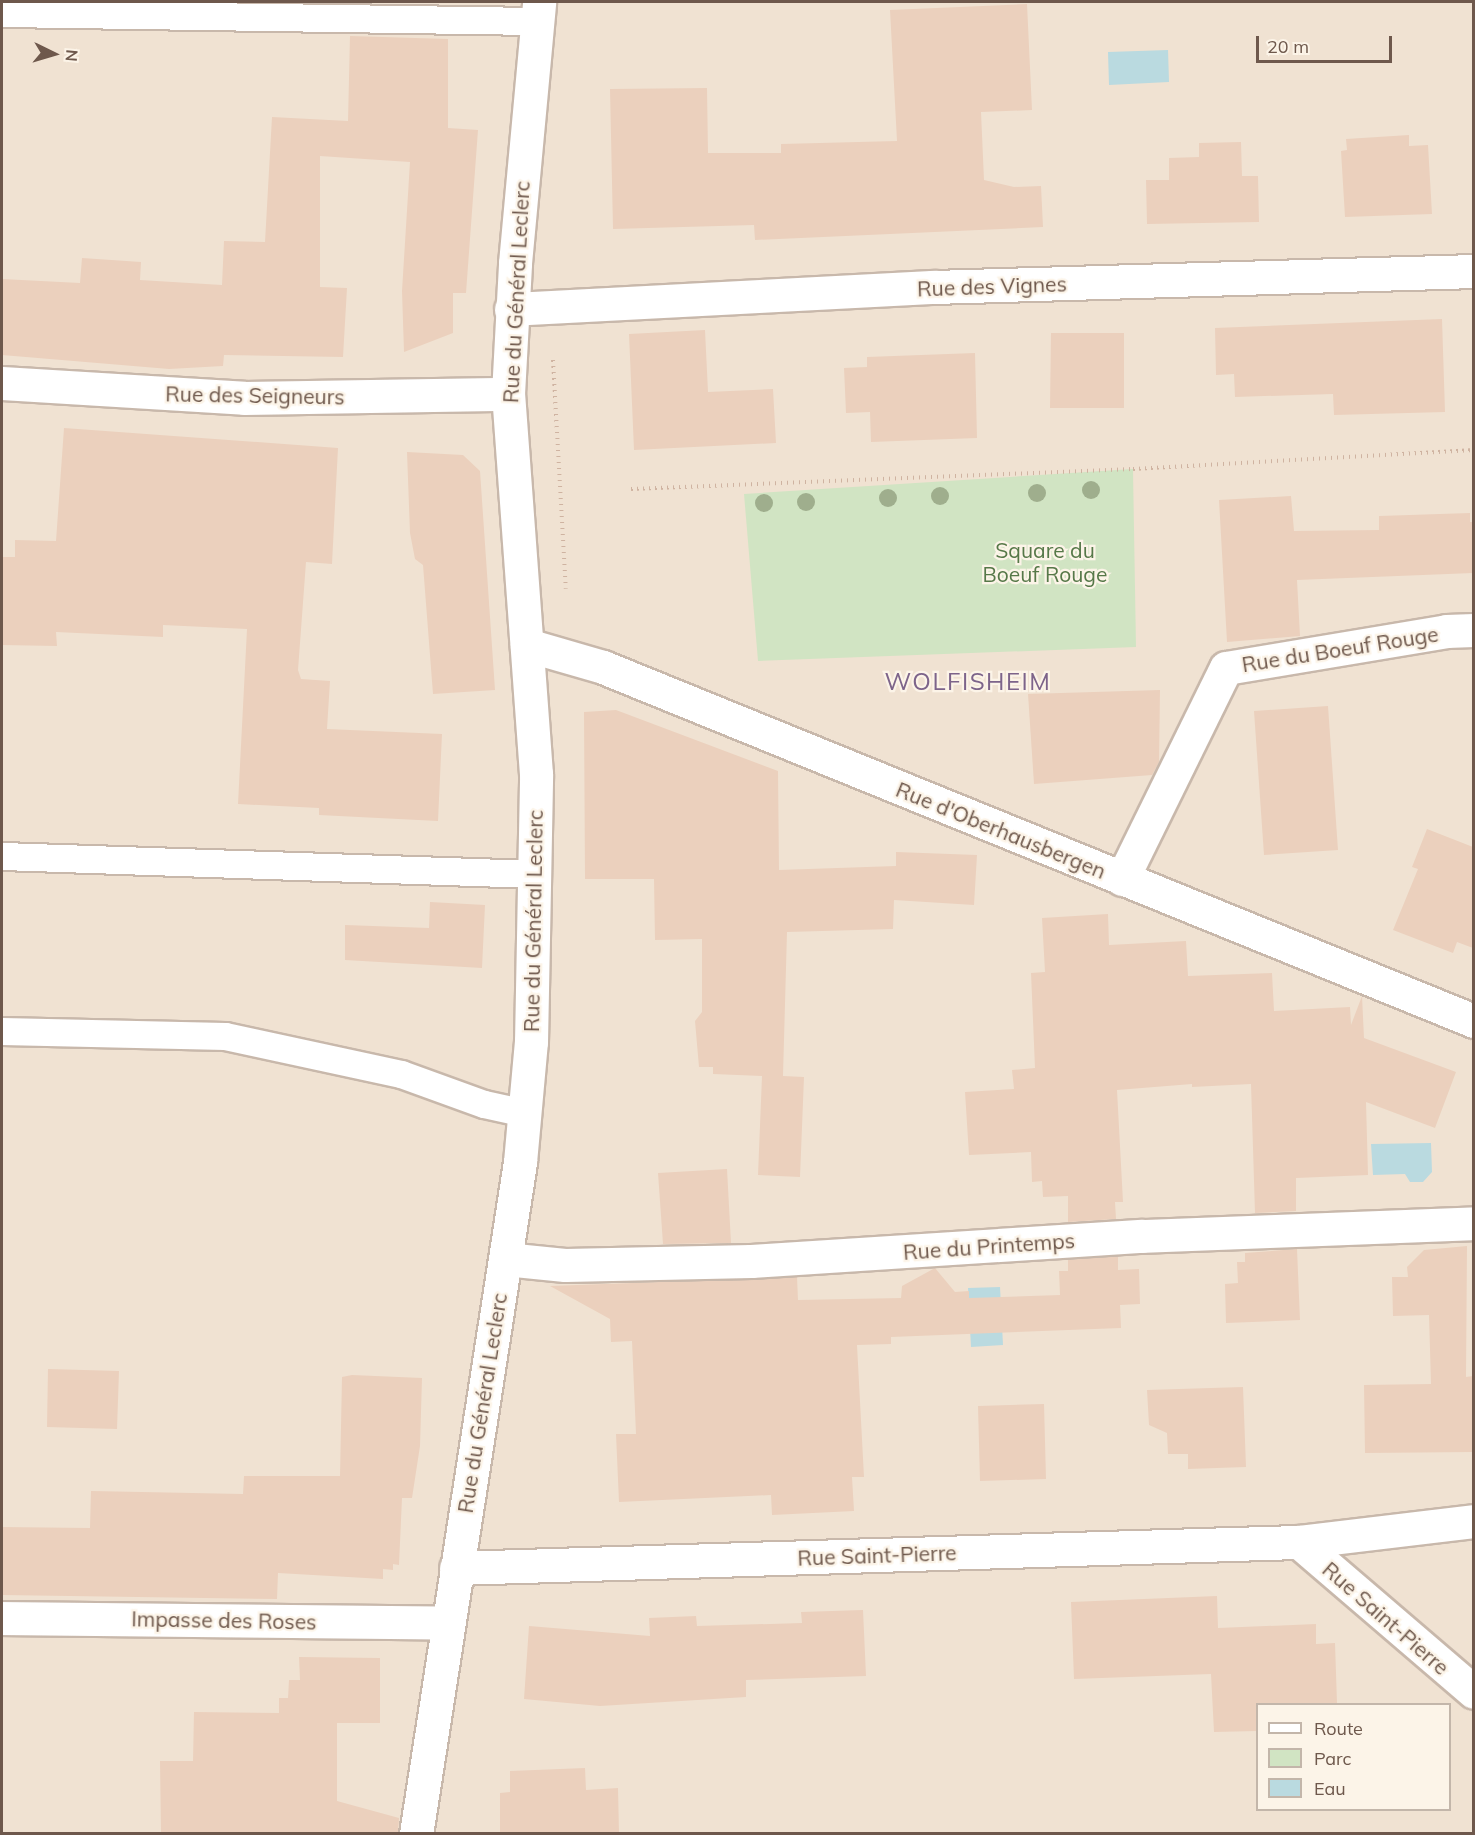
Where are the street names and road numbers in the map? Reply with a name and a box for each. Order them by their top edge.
street label: Rue du Général Leclerc [498,180,534,404]
street label: Rue des Vignes [917,271,1067,301]
street label: Rue des Seigneurs [165,381,345,409]
street label: Rue du Boeuf Rouge [1240,621,1440,677]
street label: Rue d'Oberhausbergen [892,776,1110,884]
street label: Rue du Général Leclerc [518,810,548,1032]
street label: Rue du Printemps [902,1227,1076,1265]
street label: Rue du Général Leclerc [452,1291,512,1515]
street label: Rue Saint-Pierre [797,1540,957,1570]
street label: Rue Saint-Pierre [1318,1556,1454,1680]
street label: Impasse des Roses [131,1606,317,1634]

